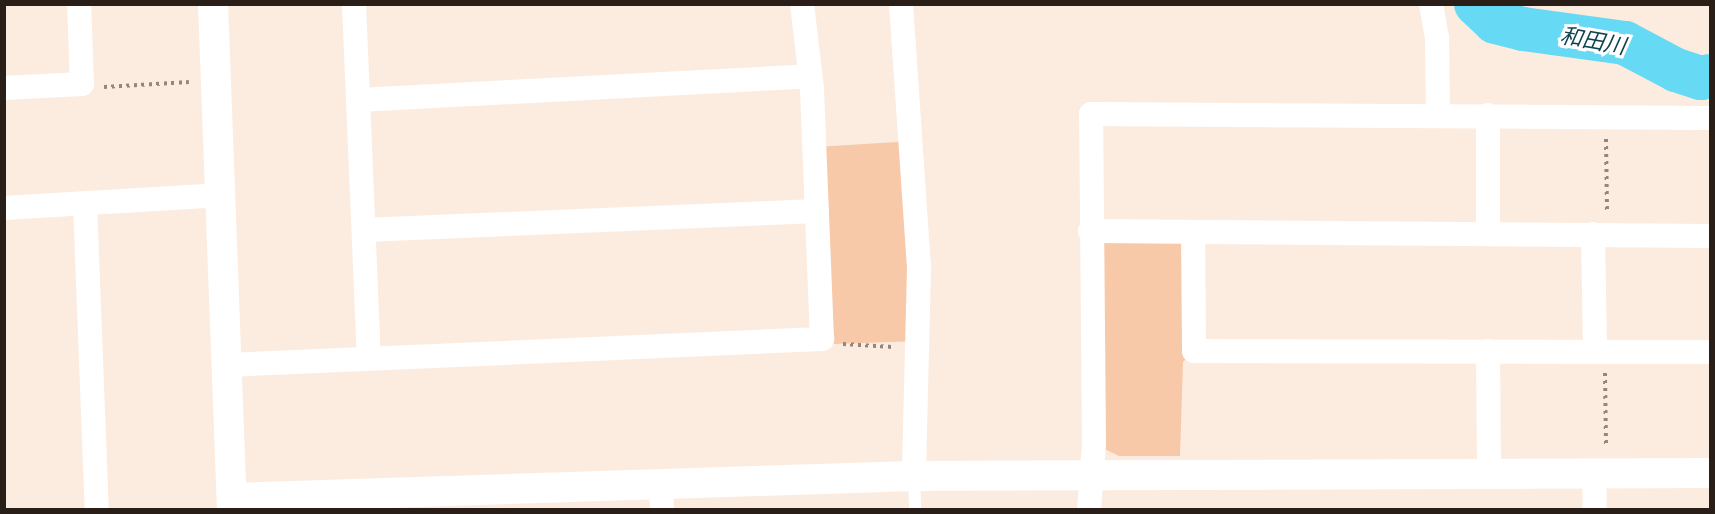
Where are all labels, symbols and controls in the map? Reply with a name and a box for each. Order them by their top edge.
water label: 和田川 [1558,22,1628,60]

